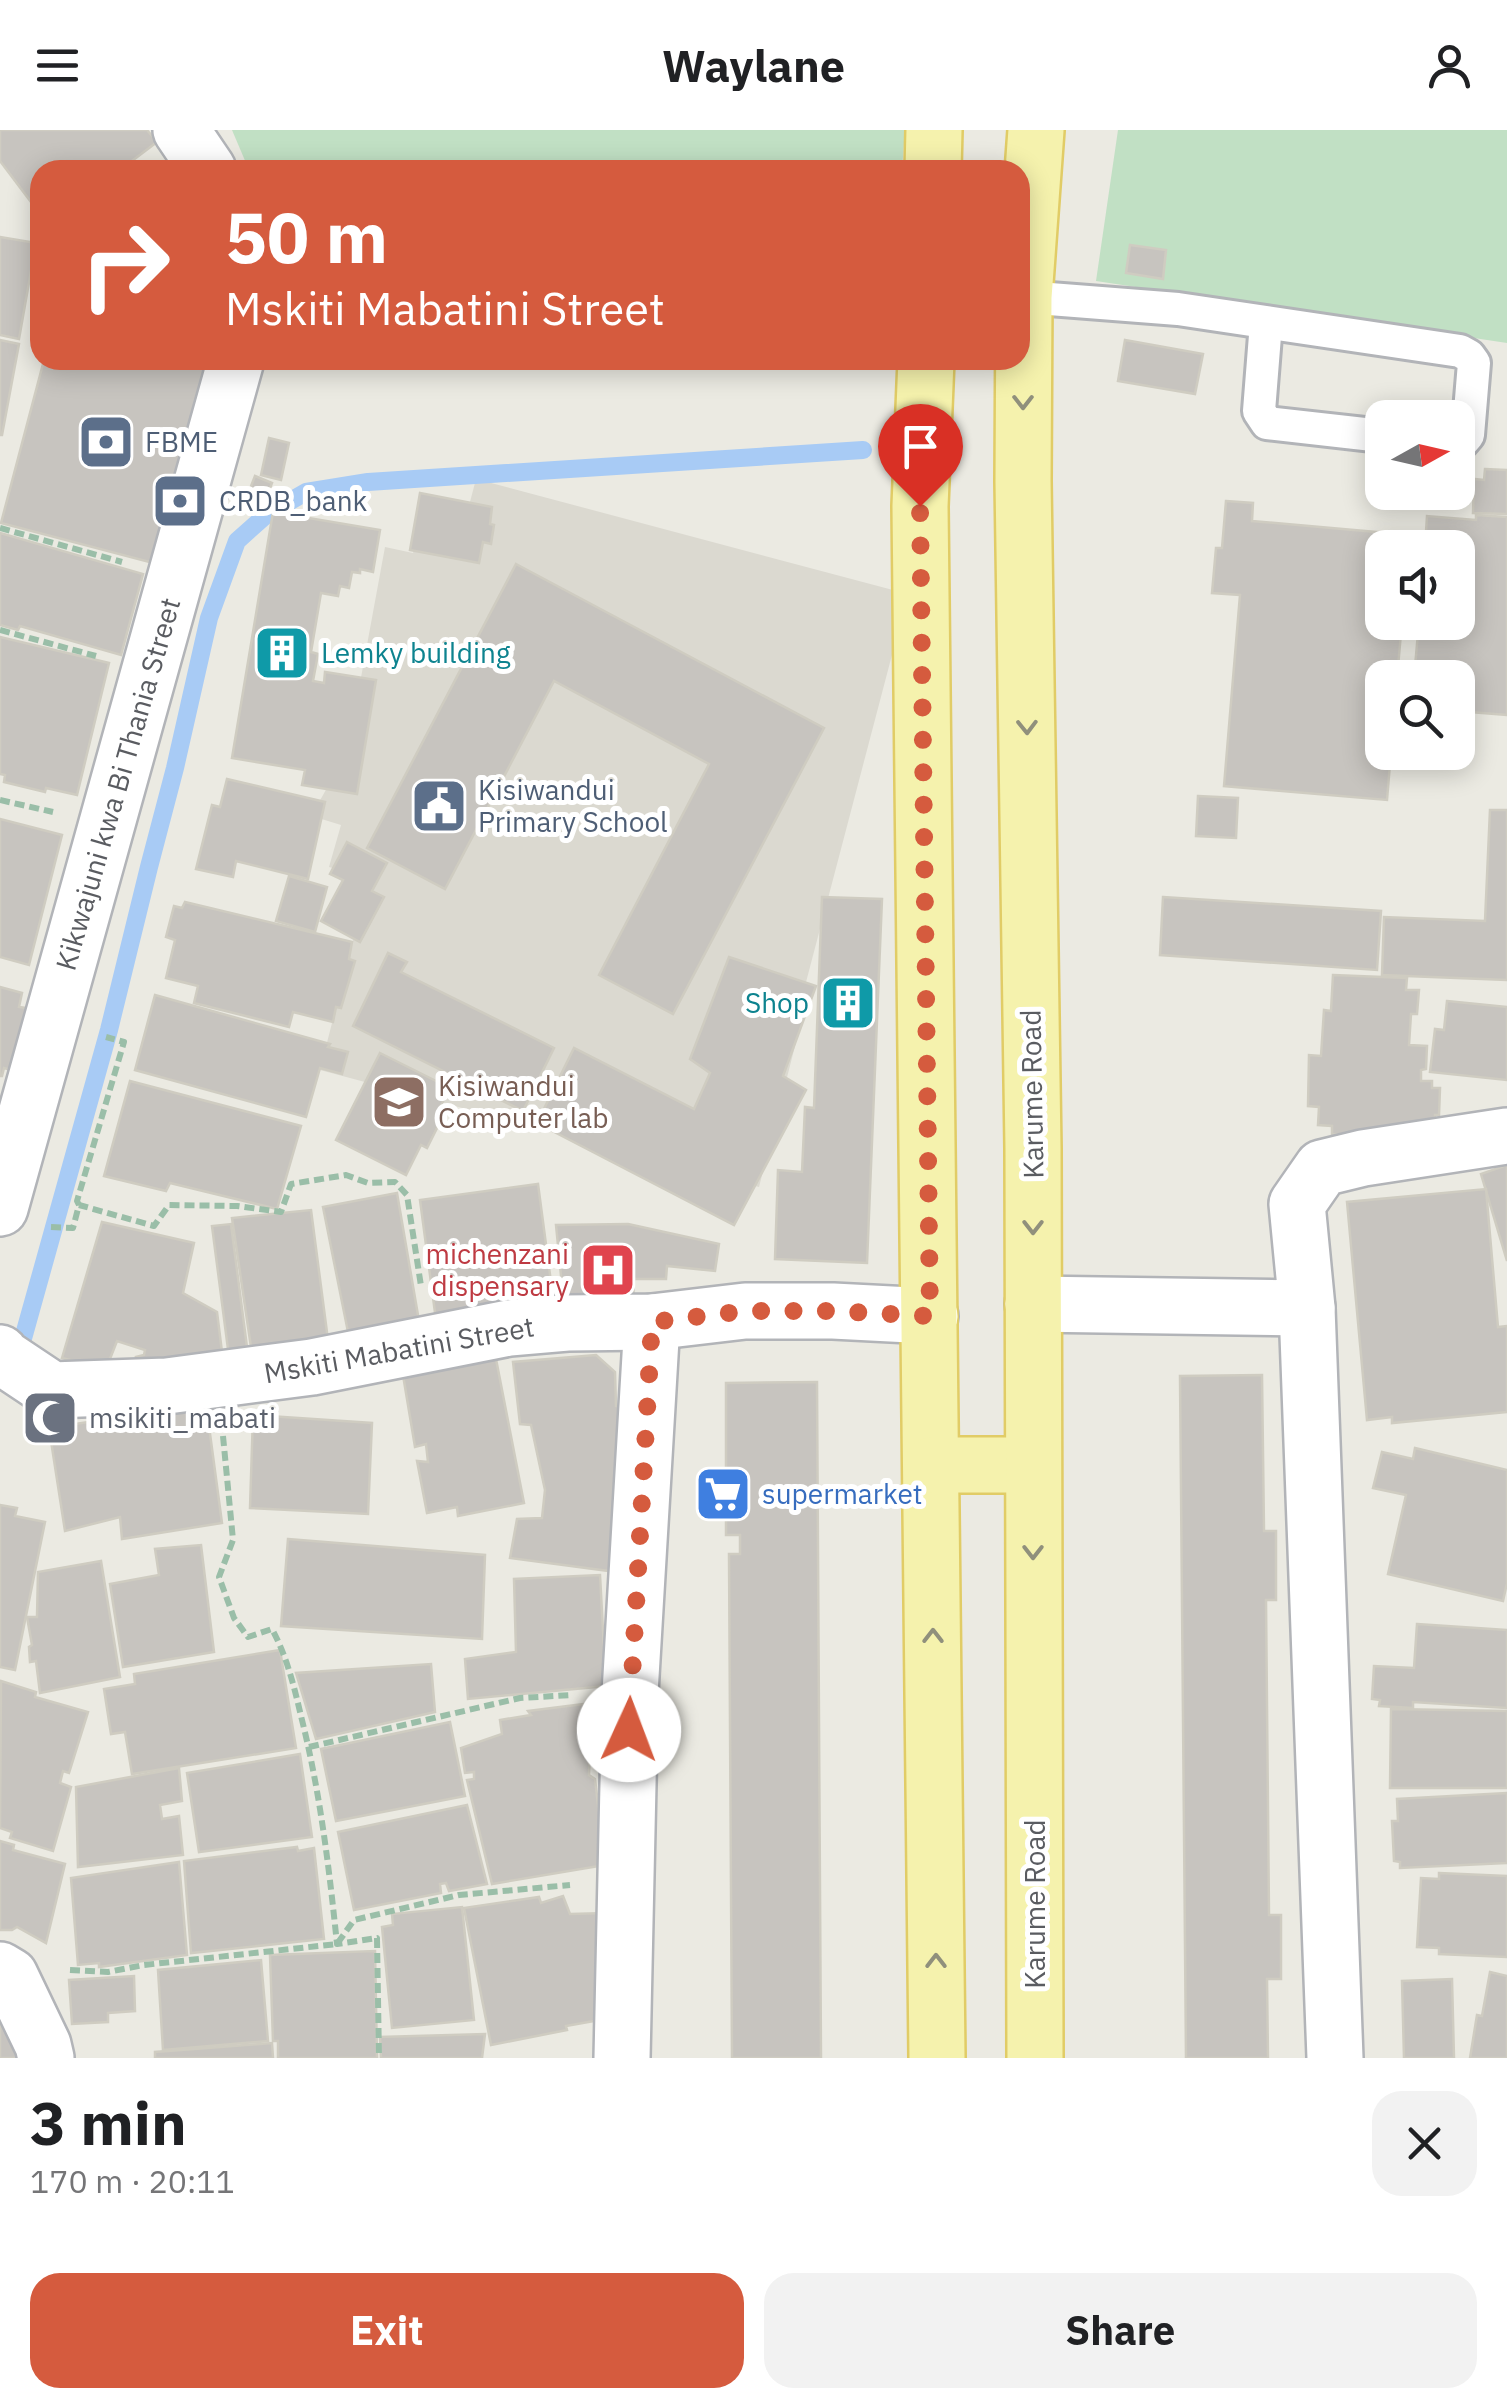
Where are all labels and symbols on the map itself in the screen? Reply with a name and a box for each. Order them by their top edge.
one-way arrow [1013,395,1034,411]
north arrow [1365,400,1475,510]
pin [878,404,963,507]
bank icon: FBME [76,412,136,472]
place label: FBME [145,423,218,460]
bank icon: CRDB_bank [150,471,210,531]
place label: CRDB_bank [219,482,368,519]
street label: Kikwajuni kwa Bi Thania Street [47,593,188,974]
building icon: Lemky building [252,623,312,683]
place label: Lemky building [321,634,511,671]
one-way arrow [1016,720,1037,736]
place label: Kisiwandui Primary School [478,771,668,840]
public building icon: Kisiwandui Primary School [409,776,469,836]
building icon: Shop [818,973,878,1033]
place label: Shop [745,984,809,1021]
street label: Karume Road [1012,1009,1051,1179]
place label: Kisiwandui Computer lab [438,1067,608,1136]
school or university icon: Kisiwandui Computer lab [369,1072,429,1132]
one-way arrow [1022,1220,1044,1236]
place label: michenzani dispensary [425,1235,569,1304]
hospital icon: michenzani dispensary [578,1240,638,1300]
street label: Mskiti Mabatini Street [261,1308,537,1391]
mosque icon: msikiti_mabati [20,1388,80,1448]
place label: msikiti_mabati [89,1399,276,1436]
supermarket icon: supermarket [693,1464,753,1524]
place label: supermarket [762,1475,923,1512]
one-way arrow [1022,1546,1044,1561]
one-way arrow [923,1627,944,1643]
position arrow [577,1678,681,1782]
street label: Karume Road [1016,1819,1053,1989]
one-way arrow [925,1952,947,1968]

